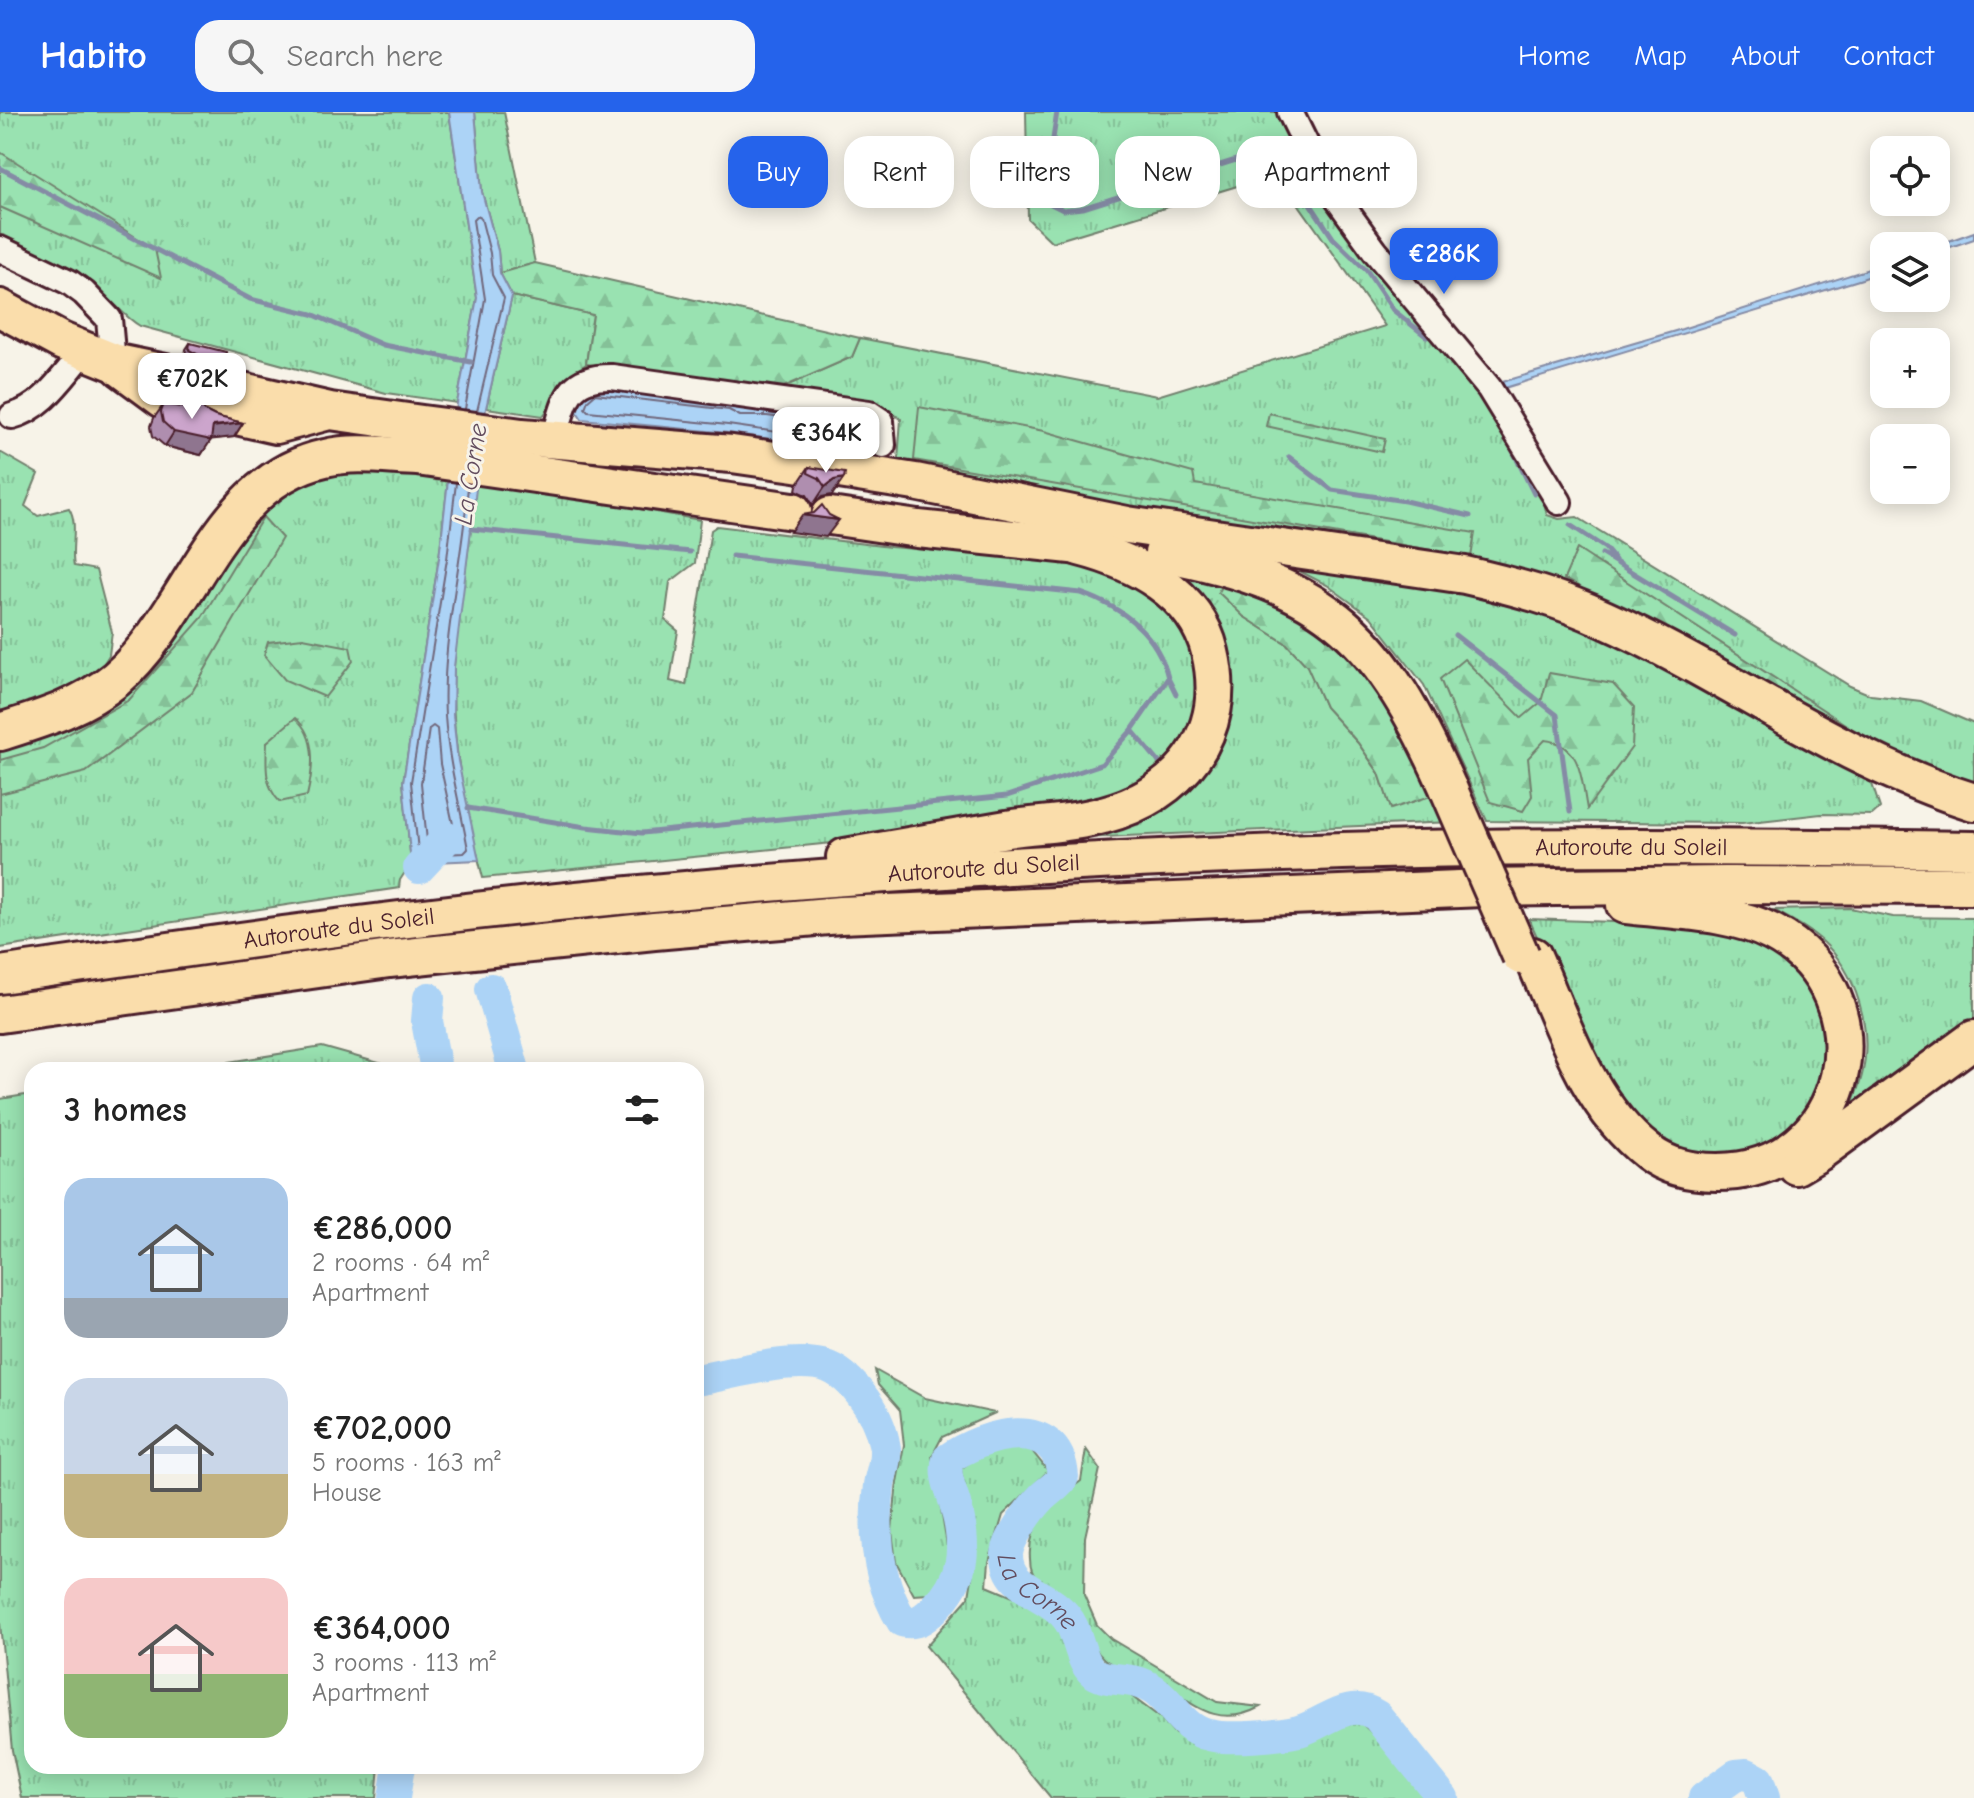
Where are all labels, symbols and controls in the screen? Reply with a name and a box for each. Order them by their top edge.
search box [195,20,755,92]
text: Habito [40,34,147,78]
icon: search [223,34,267,78]
text: Search here [287,39,443,74]
text: Home [1518,40,1590,72]
text: Map [1634,40,1687,72]
text: About [1731,40,1799,72]
text: Contact [1843,40,1934,72]
chip: Buy [728,136,828,208]
chip: Rent [844,136,954,208]
chip: Filters [970,136,1099,208]
chip: New [1115,136,1220,208]
chip: Apartment [1236,136,1417,208]
map controls [1870,136,1950,504]
button: locate [1870,136,1950,216]
pin: €286K [1388,228,1500,296]
button: layers [1870,232,1950,312]
text: €286K [1408,239,1480,269]
button: + [1870,328,1950,408]
pin: €702K [136,353,248,421]
text: €702K [156,364,228,394]
pin: €364K [770,407,882,475]
text: €364K [790,418,862,448]
water label: La Corne [448,421,494,527]
button: − [1870,424,1950,504]
street label: Autoroute du Soleil [1535,833,1728,861]
street label: Autoroute du Soleil [887,848,1081,888]
street label: Autoroute du Soleil [241,902,436,954]
icon: filters [620,1088,664,1132]
text: 3 homes [64,1090,187,1130]
text: €286,000 [312,1208,452,1248]
icon: home [128,1210,224,1306]
text: 2 rooms · 64 m² [312,1248,489,1278]
text: Apartment [312,1278,428,1308]
text: €702,000 [312,1408,452,1448]
icon: home [128,1410,224,1506]
text: 5 rooms · 163 m² [312,1448,501,1478]
text: House [312,1478,382,1508]
water label: La Corne [991,1552,1085,1635]
text: €364,000 [312,1608,451,1648]
icon: home [128,1610,224,1706]
text: 3 rooms · 113 m² [312,1648,496,1678]
text: Apartment [312,1678,428,1708]

